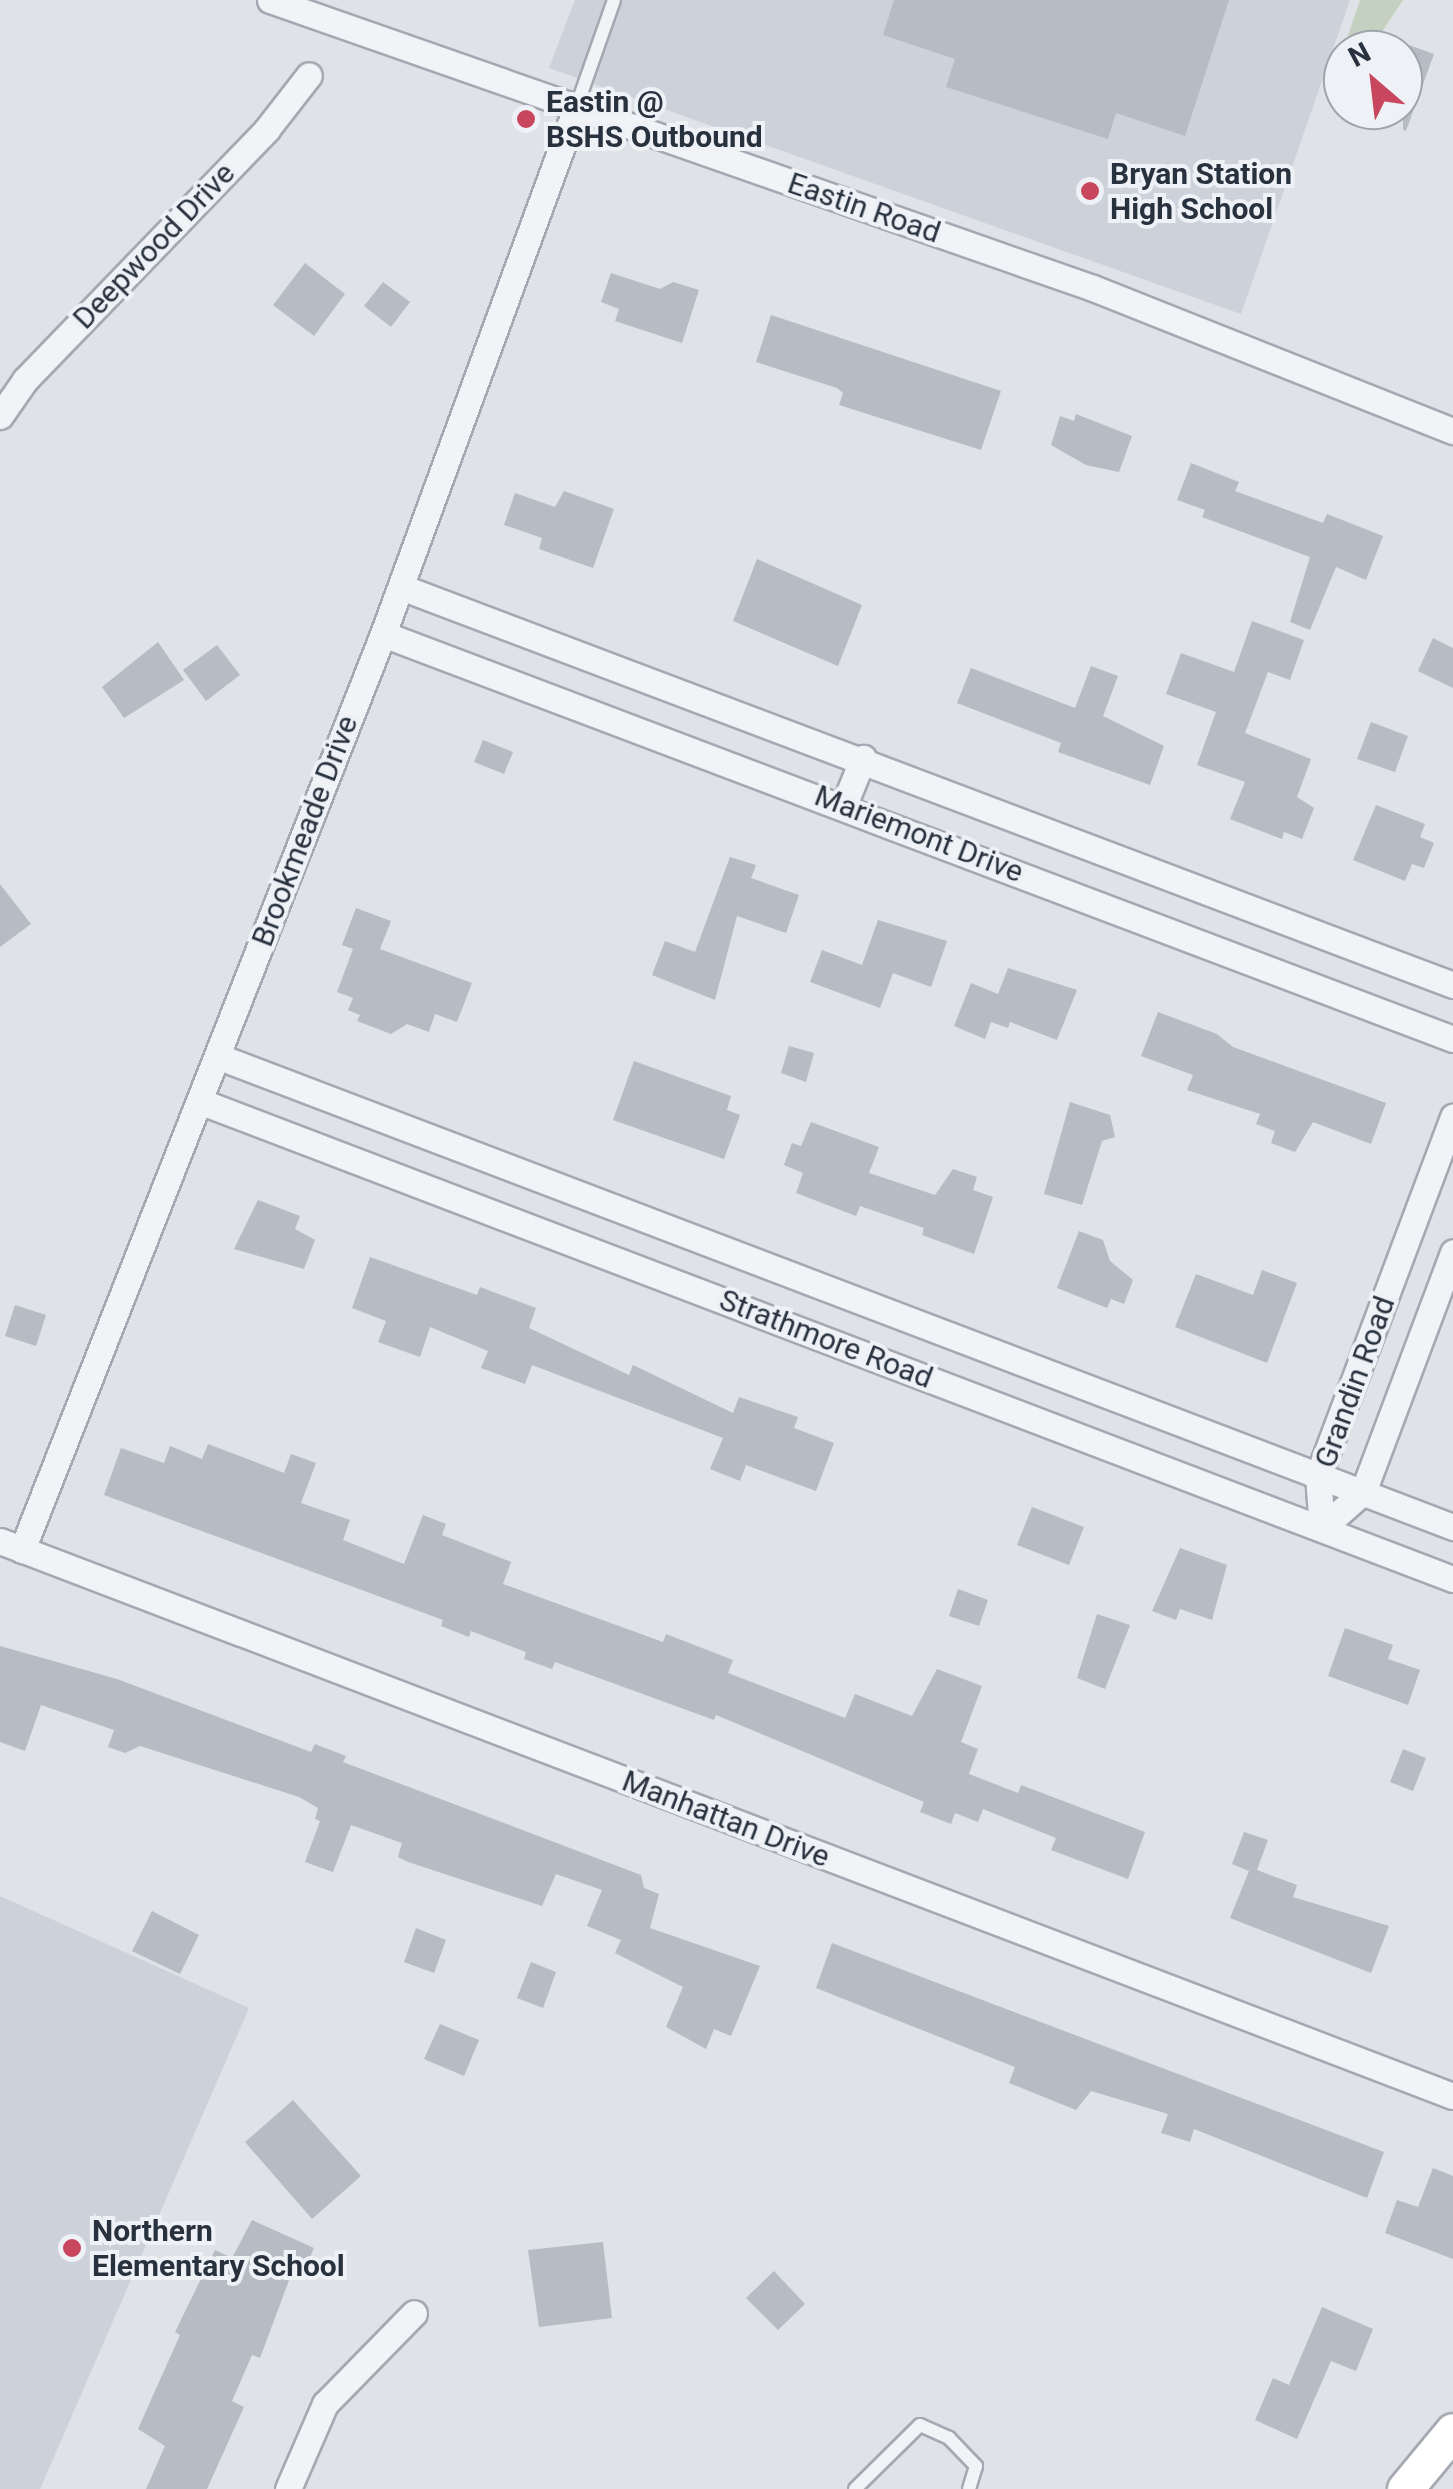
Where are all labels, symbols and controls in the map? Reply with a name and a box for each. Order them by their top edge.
north arrow [1323,30,1423,130]
text: N [1343,36,1376,74]
place label: Eastin @ BSHS Outbound [546,84,763,154]
marker: Eastin @ BSHS Outbound [515,108,537,130]
street label: Deepwood Drive [66,155,242,337]
place label: Bryan Station High School [1110,156,1292,226]
street label: Eastin Road [783,165,945,251]
marker: Bryan Station High School [1079,180,1101,202]
street label: Brookmeade Drive [244,711,366,951]
street label: Mariemont Drive [810,778,1028,890]
street label: Strathmore Road [714,1282,938,1396]
street label: Grandin Road [1307,1291,1403,1473]
street label: Manhattan Drive [617,1763,835,1875]
place label: Northern Elementary School [92,2213,345,2284]
marker: Northern Elementary School [61,2237,83,2259]

